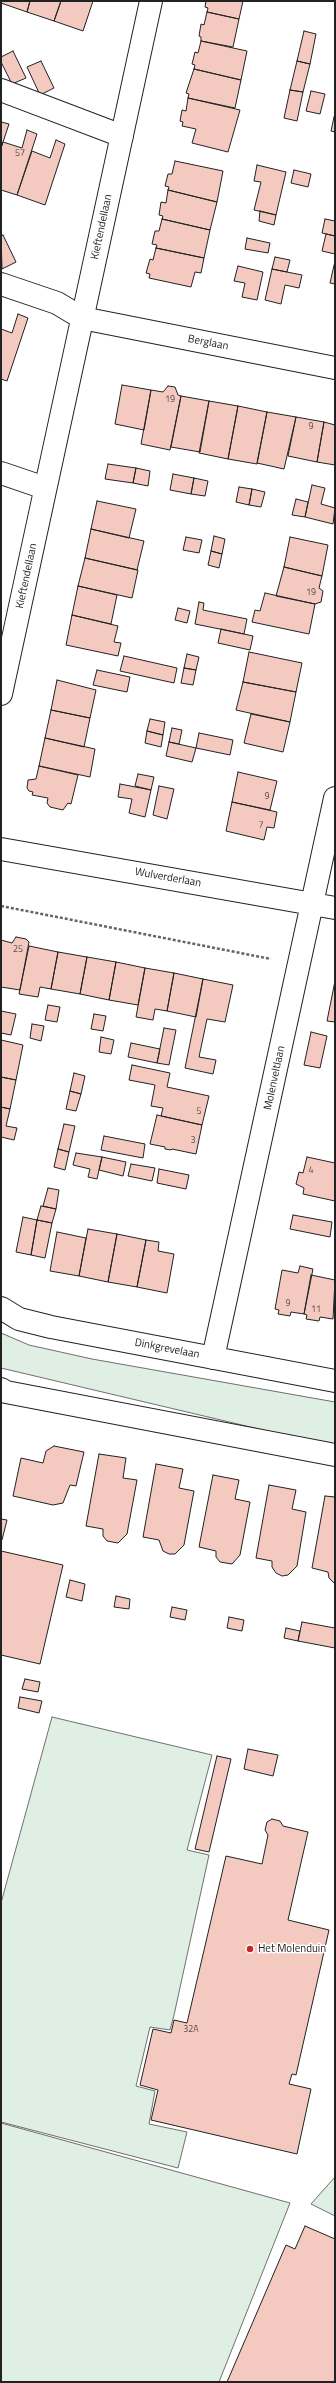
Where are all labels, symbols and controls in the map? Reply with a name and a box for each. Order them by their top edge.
house number: 57 [15,149,25,159]
street label: Kieftendellaan [89,193,115,261]
street label: Berglaan [187,333,229,353]
house number: 19 [165,395,175,405]
house number: 9 [308,422,314,432]
street label: Kieftendellaan [14,542,40,610]
house number: 19 [306,588,316,598]
house number: 9 [264,792,270,802]
house number: 7 [258,821,264,831]
street label: Wulverderlaan [134,866,202,890]
house number: 25 [13,945,23,955]
street label: Molenveltlaan [262,1045,288,1111]
house number: 5 [196,1107,202,1117]
house number: 3 [190,1136,196,1146]
house number: 4 [308,1166,314,1176]
house number: 9 [285,1299,291,1309]
house number: 11 [311,1305,321,1315]
street label: Dinkgrevelaan [134,1336,200,1362]
place label: Het Molenduin [258,1942,326,1956]
marker: Het Molenduin [245,1944,255,1954]
house number: 32A [183,2025,199,2035]

